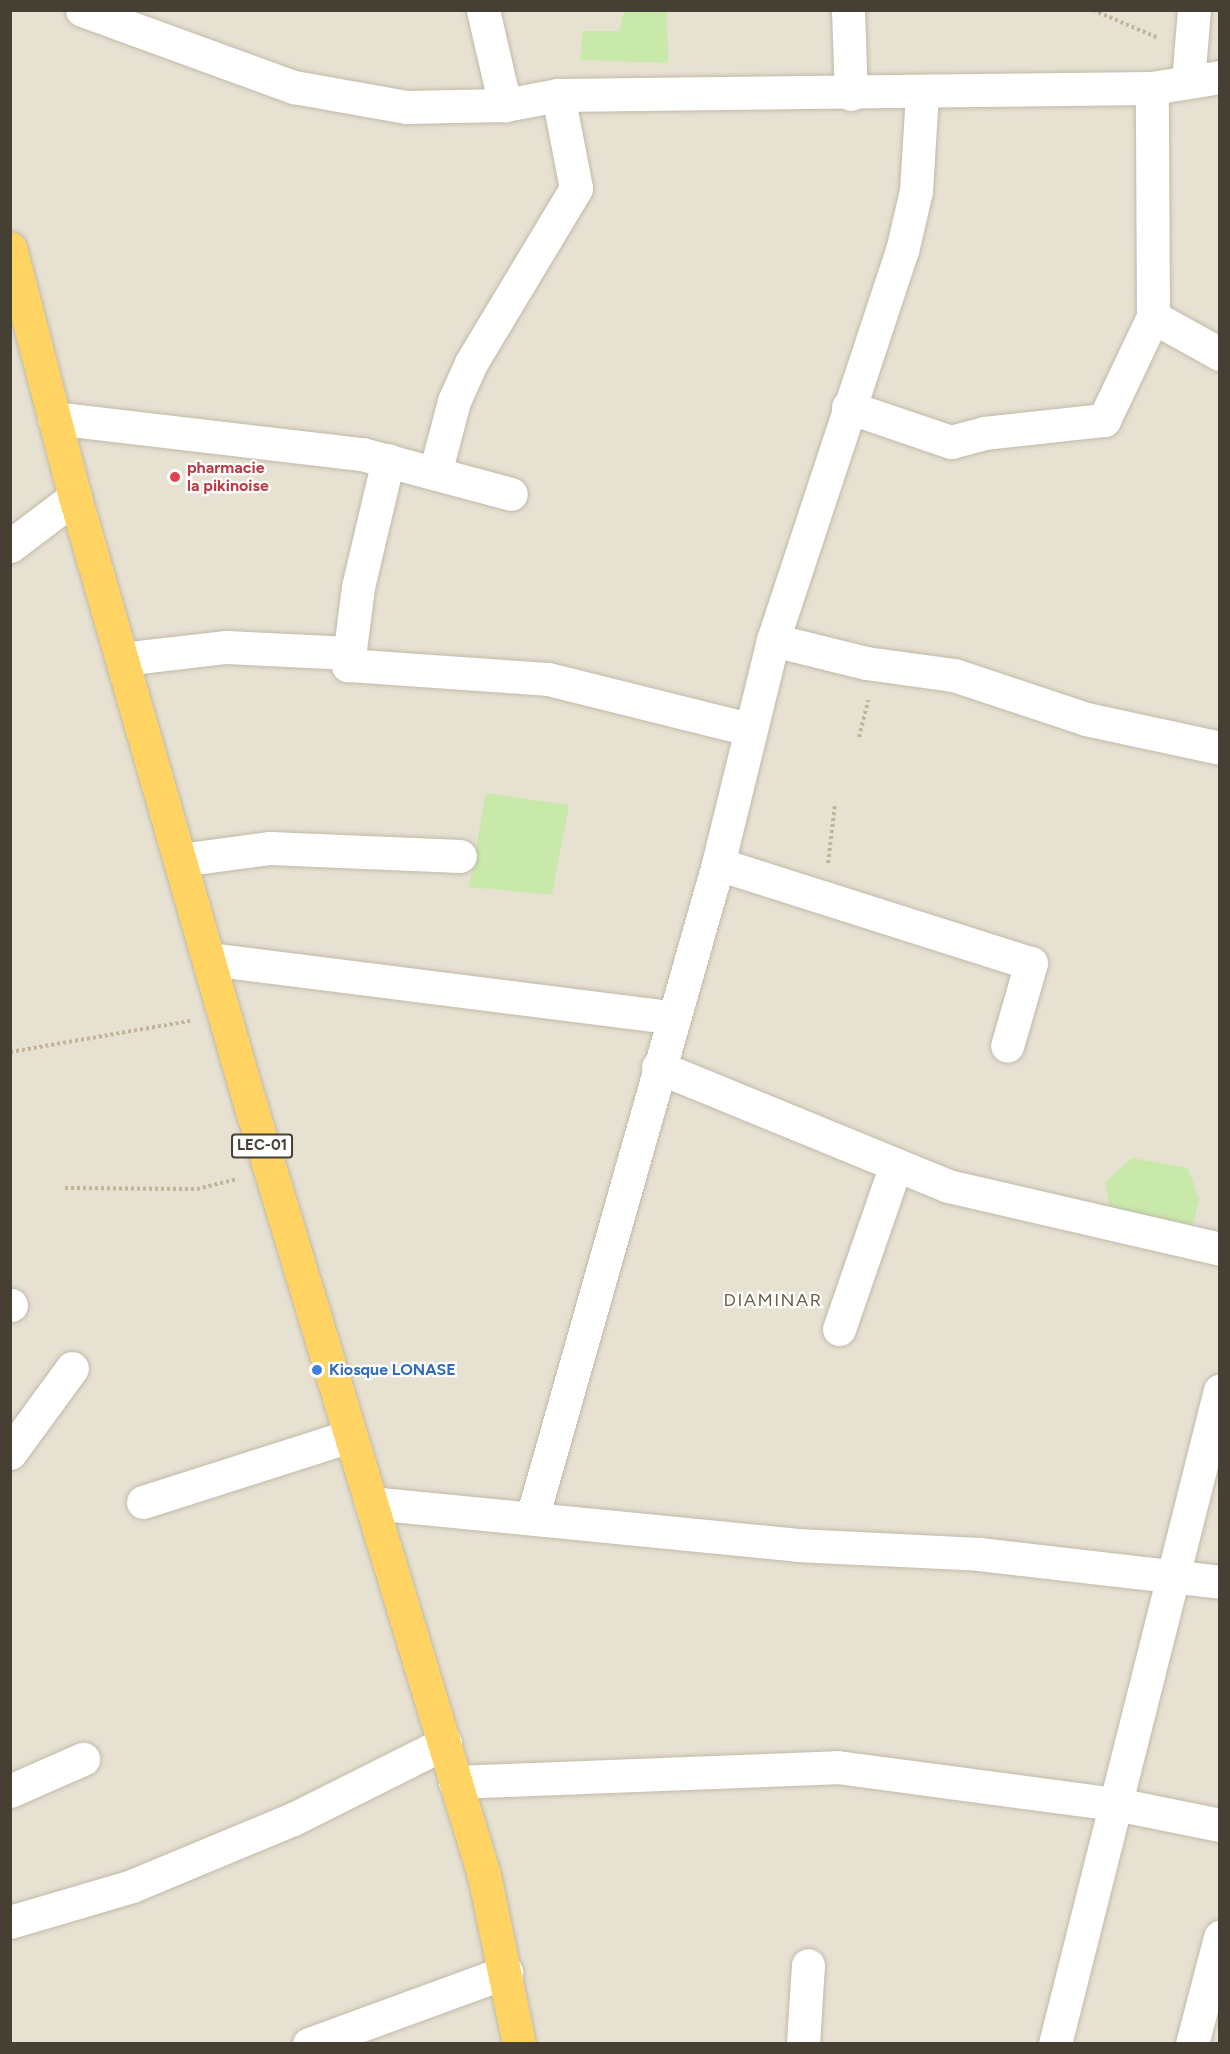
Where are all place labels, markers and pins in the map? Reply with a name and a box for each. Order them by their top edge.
place label: pharmacie la pikinoise [187,458,269,496]
marker: pharmacie la pikinoise [168,470,182,484]
place label: Kiosque LONASE [329,1360,456,1380]
marker: Kiosque LONASE [310,1363,324,1377]

